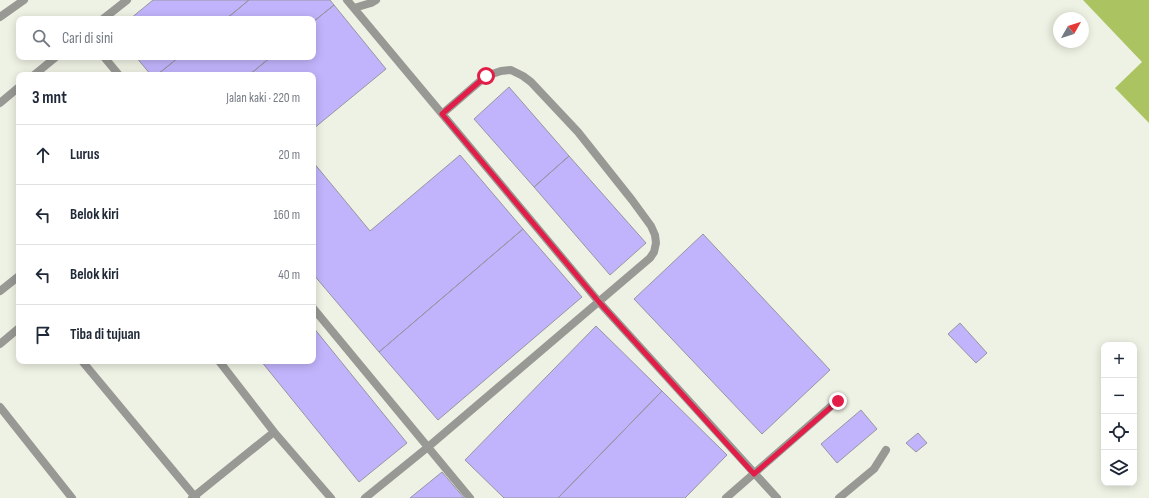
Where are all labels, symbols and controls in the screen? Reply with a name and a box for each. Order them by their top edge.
north arrow [1053,12,1089,48]
search box [16,16,316,60]
icon: search [30,27,52,49]
text: Cari di sini [62,29,113,48]
route start [477,67,495,85]
text: 3 mnt [32,88,67,108]
text: Jalan kaki · 220 m [226,90,300,106]
icon: ahead [32,144,54,166]
text: Lurus [70,145,99,164]
text: 20 m [278,147,300,163]
icon: left [32,204,54,226]
text: Belok kiri [70,205,119,224]
text: 160 m [274,207,300,223]
icon: left [32,264,54,286]
text: Belok kiri [70,265,119,284]
text: 40 m [278,267,300,283]
icon: arrive [32,324,54,346]
text: Tiba di tujuan [70,325,140,344]
map controls [1101,342,1137,486]
button: + [1101,342,1137,378]
button: − [1101,378,1137,414]
route end [829,392,847,410]
button: locate [1101,414,1137,450]
button: layers [1101,450,1137,486]

